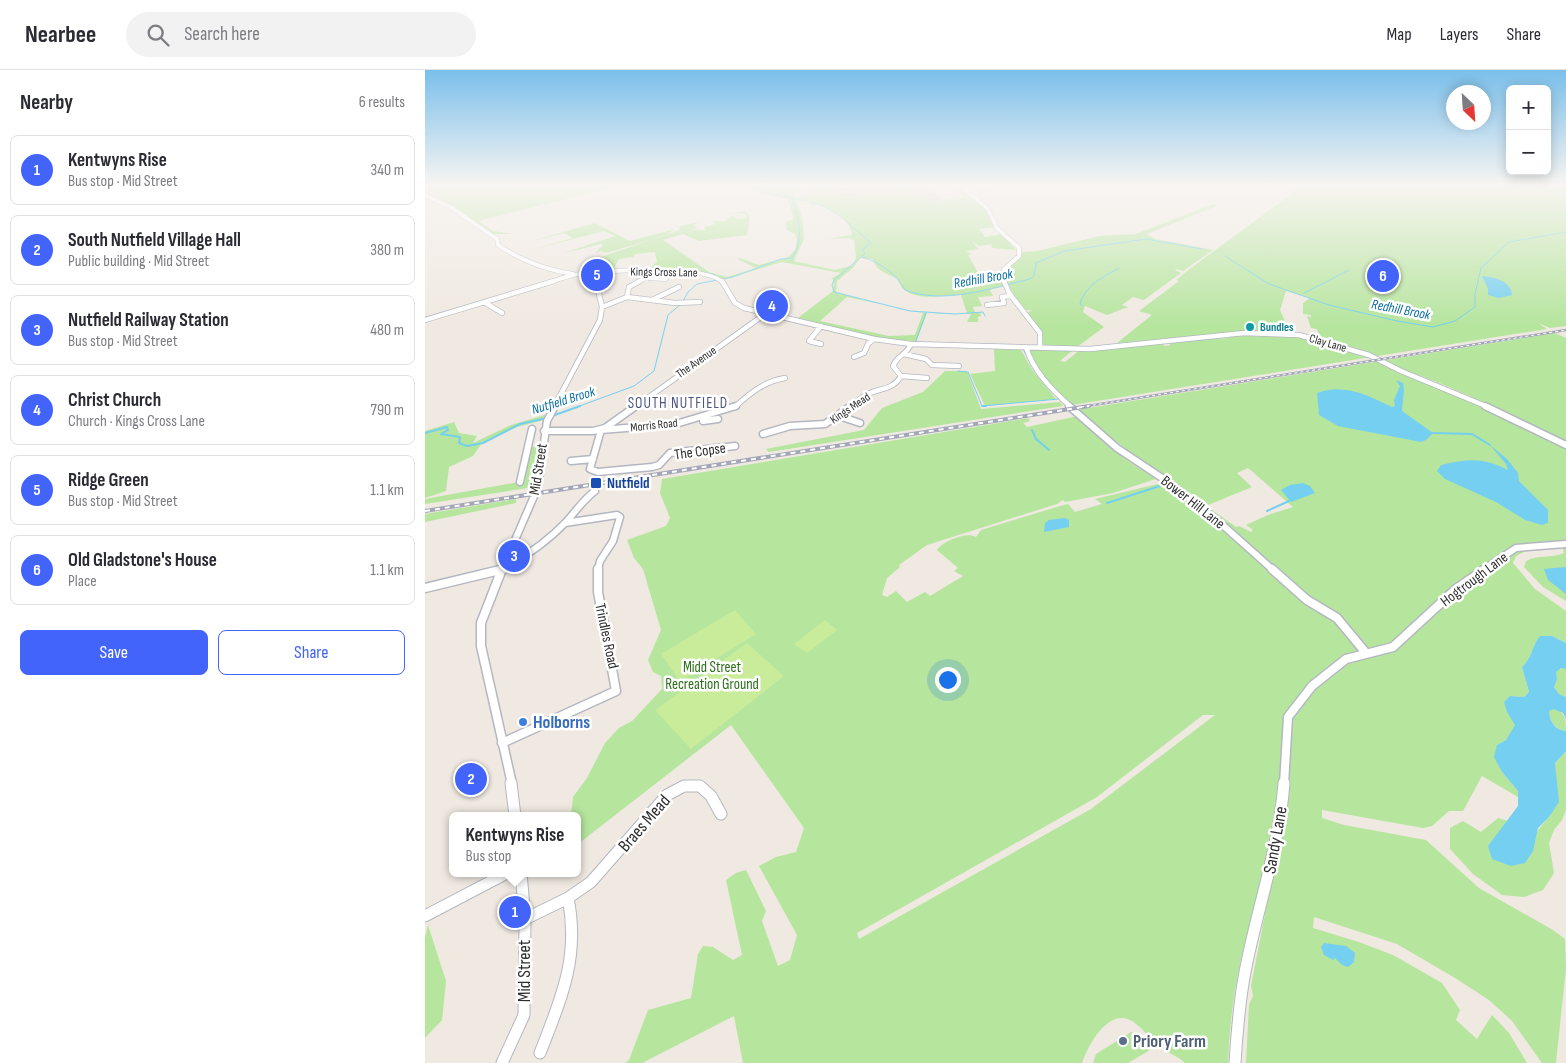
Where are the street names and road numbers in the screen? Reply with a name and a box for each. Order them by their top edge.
street label: Kings Cross Lane [630,264,698,281]
street label: Clay Lane [1307,331,1348,356]
street label: The Avenue [673,343,720,382]
street label: Kings Mead [827,389,873,427]
street label: Morris Road [630,416,678,435]
street label: The Copse [673,438,727,465]
street label: Mid Street [525,442,552,496]
street label: Bower Hill Lane [1157,471,1229,533]
street label: Hogtrough Lane [1437,548,1512,611]
street label: Trindles Road [590,602,623,671]
street label: Braes Mead [614,790,675,856]
street label: Sandy Lane [1259,805,1292,875]
street label: Mid Street [514,939,535,1002]

